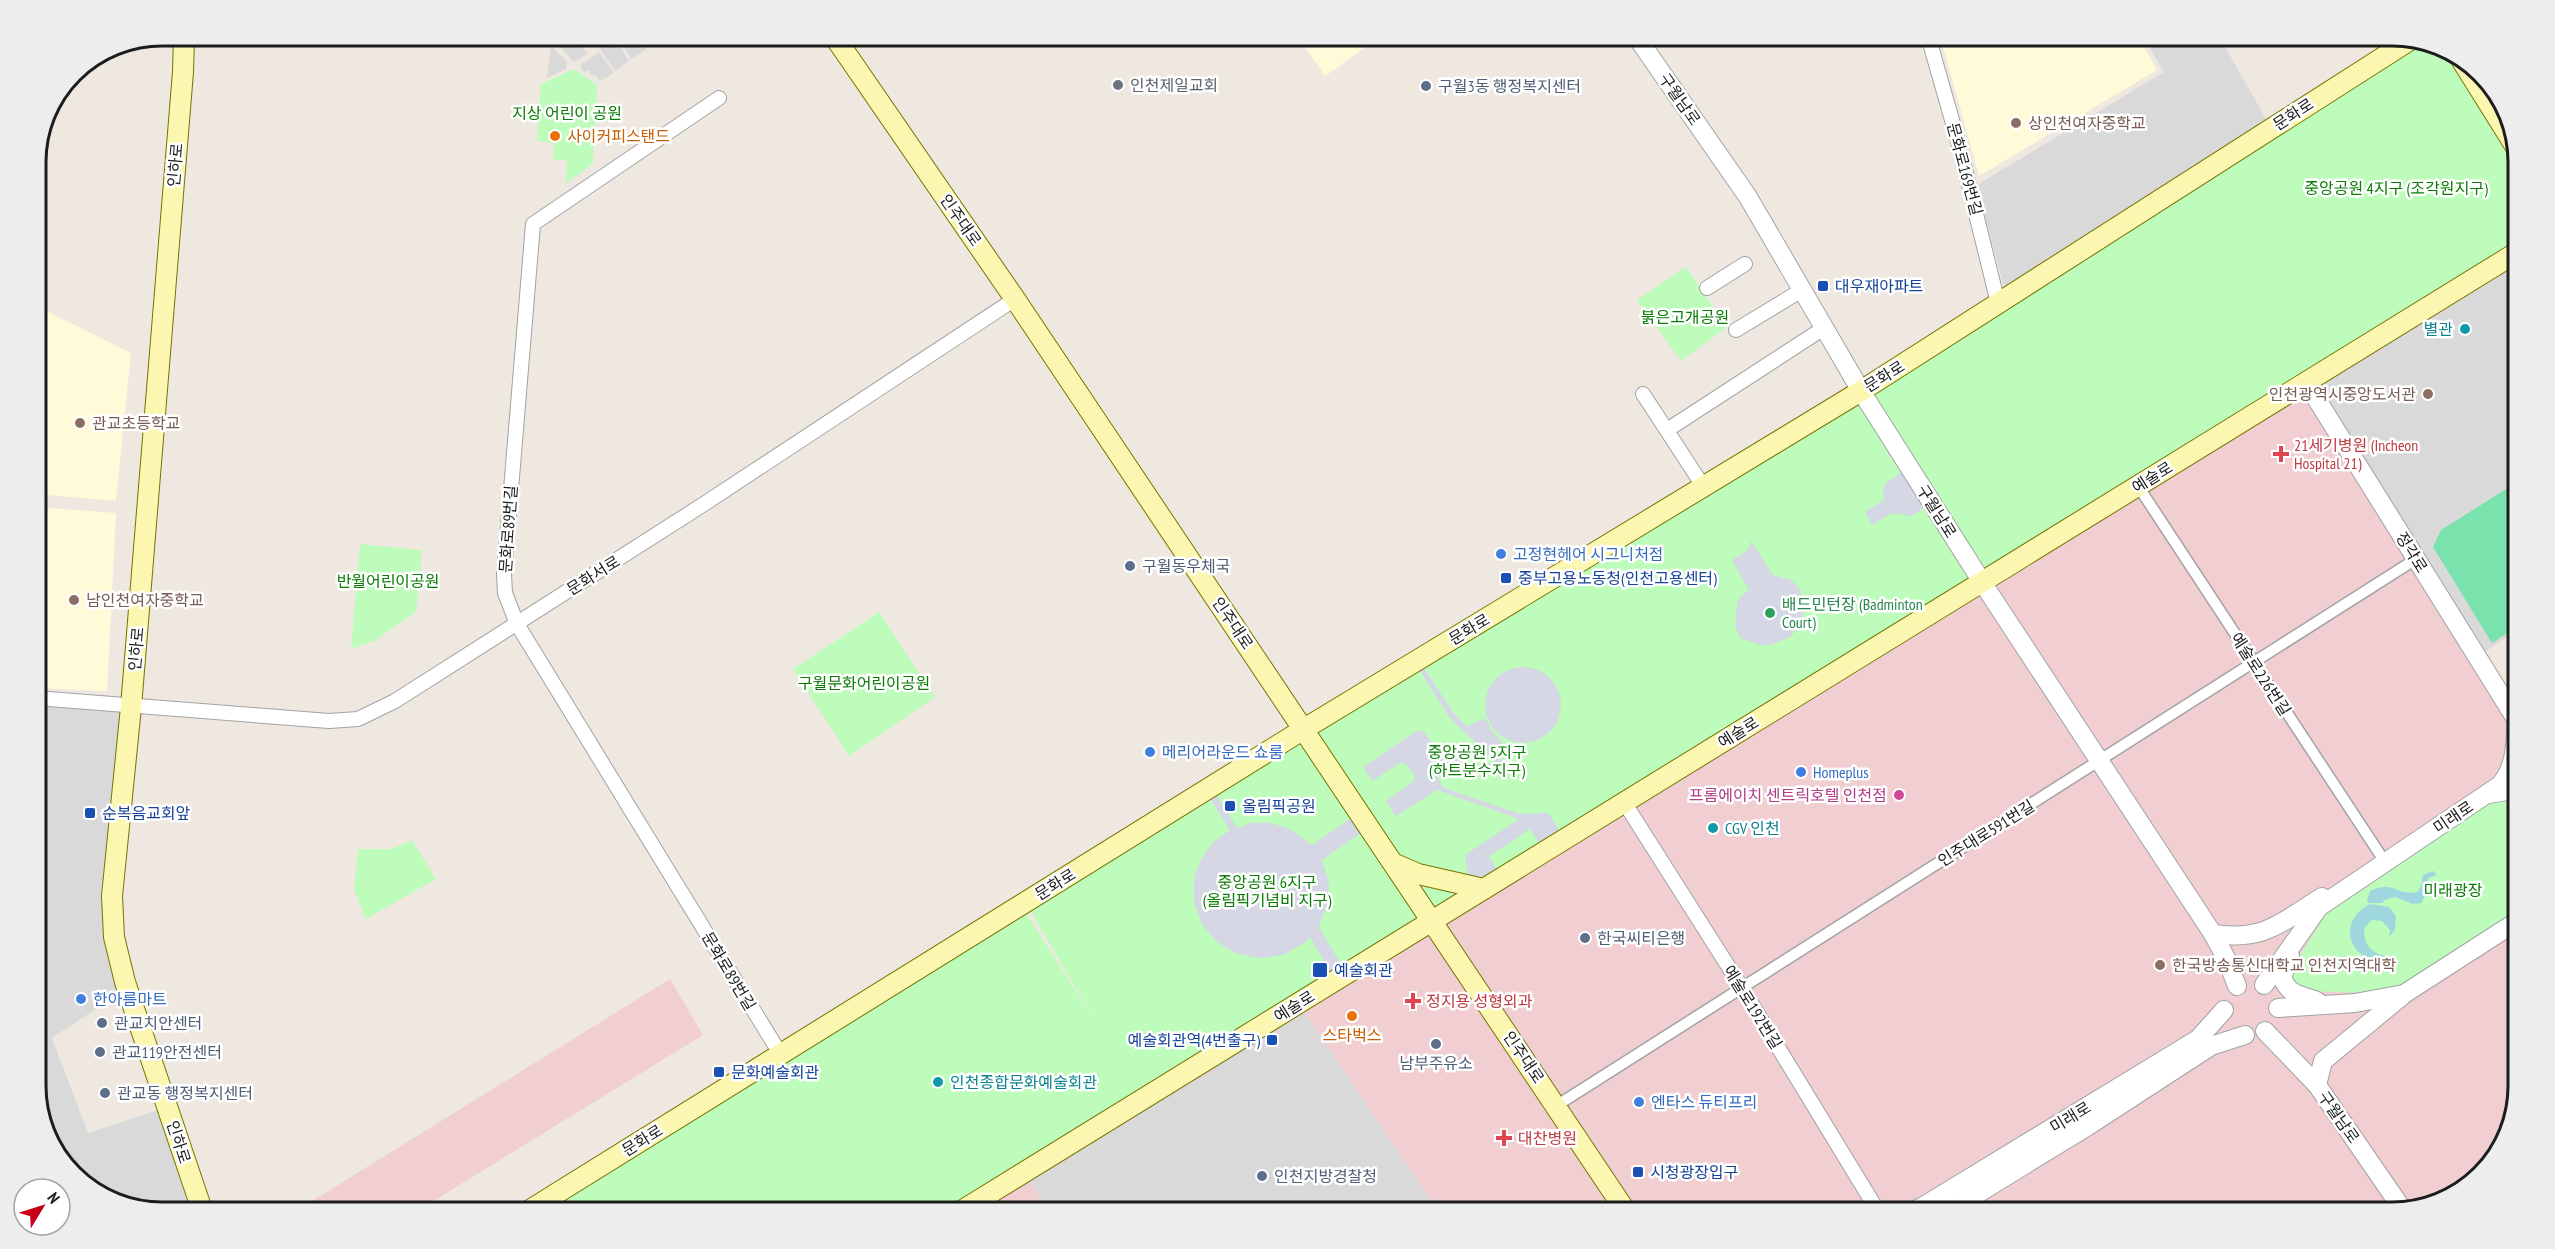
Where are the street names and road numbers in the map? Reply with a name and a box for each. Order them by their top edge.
street label: 구월남로 [1655,69,1705,129]
street label: 문화로 [2269,93,2317,134]
street label: 문화로169번길 [1943,120,1987,218]
street label: 인하로 [163,142,187,188]
street label: 인주대로 [936,190,986,250]
street label: 문화로 [1860,356,1908,396]
street label: 예술로 [2128,457,2176,497]
street label: 구월남로 [1913,481,1961,541]
street label: 문화로89번길 [495,484,521,574]
street label: 정각로 [2392,528,2432,576]
street label: 문화서로 [563,551,623,599]
street label: 인주대로 [1208,593,1258,653]
street label: 문화로 [1445,609,1493,649]
street label: 인하로 [124,626,148,672]
street label: 예술로226번길 [2227,629,2295,719]
street label: 예술로 [1714,712,1762,752]
street label: 인주대로591번길 [1934,795,2038,871]
street label: 미래로 [2429,796,2477,838]
street label: 문화로 [1031,864,1079,904]
street label: 문화로89번길 [698,928,760,1014]
street label: 예술로192번길 [1719,961,1787,1053]
street label: 예술로 [1270,986,1318,1026]
street label: 인주대로 [1499,1027,1549,1087]
street label: 구월남로 [2314,1087,2364,1147]
street label: 미래로 [2046,1097,2094,1137]
street label: 인하로 [163,1118,195,1166]
street label: 문화로 [618,1120,666,1160]

